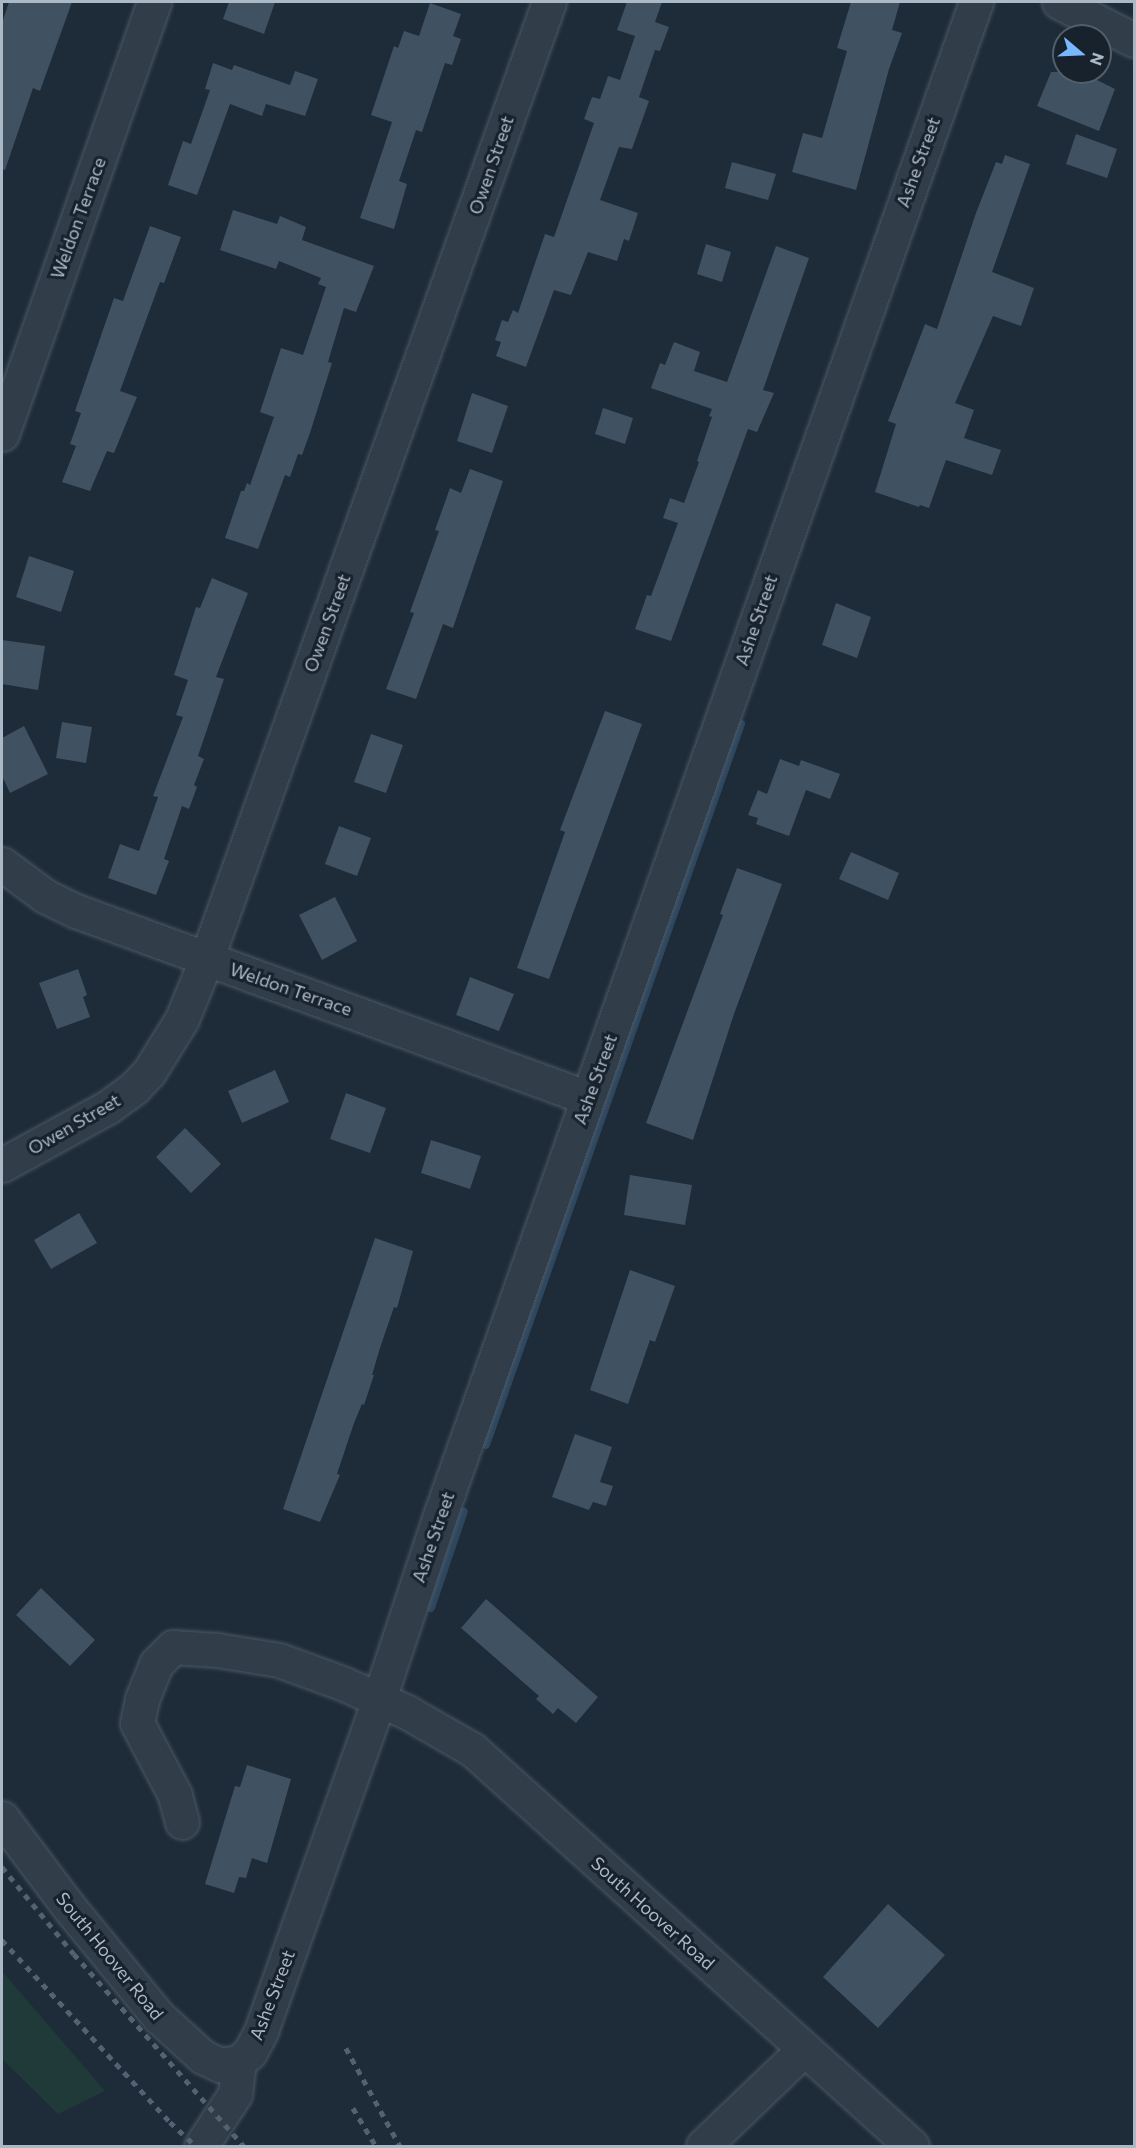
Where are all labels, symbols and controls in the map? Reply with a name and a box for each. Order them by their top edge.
north arrow [1052,24,1112,84]
text: N [1087,51,1109,68]
street label: Owen Street [464,113,518,217]
street label: Ashe Street [892,114,944,210]
street label: Weldon Terrace [46,154,110,282]
street label: Owen Street [299,571,355,675]
street label: Ashe Street [730,572,782,668]
street label: Weldon Terrace [227,958,355,1020]
street label: Ashe Street [569,1031,621,1127]
street label: Owen Street [24,1089,124,1159]
street label: Ashe Street [407,1489,459,1585]
street label: South Hoover Road [587,1852,719,1974]
street label: South Hoover Road [52,1888,168,2024]
street label: Ashe Street [245,1947,299,2043]

